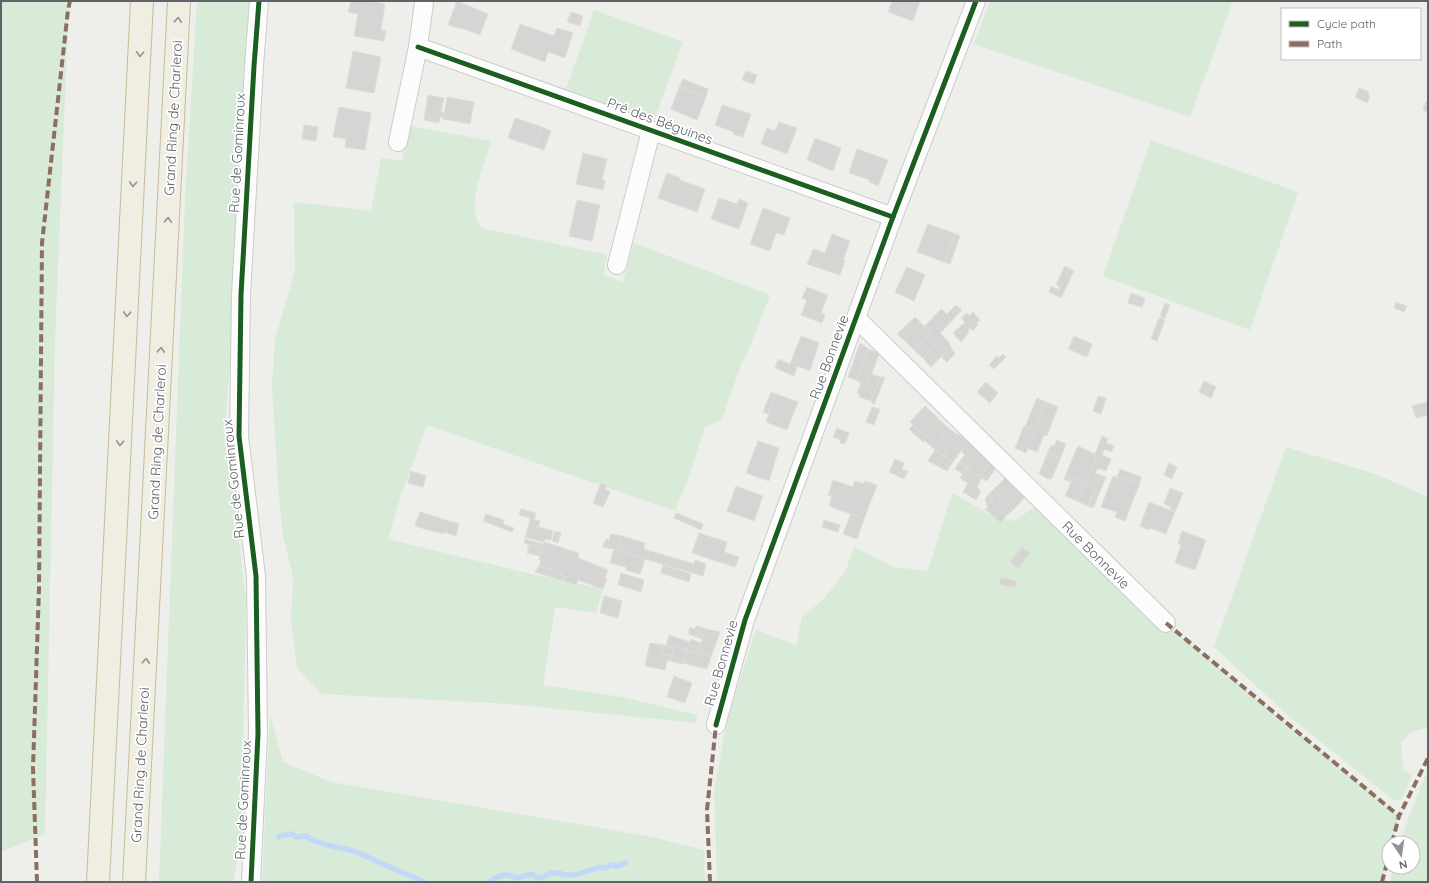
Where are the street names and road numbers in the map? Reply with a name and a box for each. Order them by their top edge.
street label: Grand Ring de Charleroi [160,40,186,196]
street label: Rue de Gominroux [225,93,249,213]
street label: Pré des Béguines [605,94,715,148]
street label: Rue Bonnevie [805,312,853,402]
street label: Grand Ring de Charleroi [144,364,170,520]
street label: Rue de Gominroux [218,418,248,539]
street label: Rue Bonnevie [1058,517,1134,593]
street label: Rue Bonnevie [700,618,742,708]
street label: Grand Ring de Charleroi [127,687,153,843]
street label: Rue de Gominroux [231,740,255,860]

